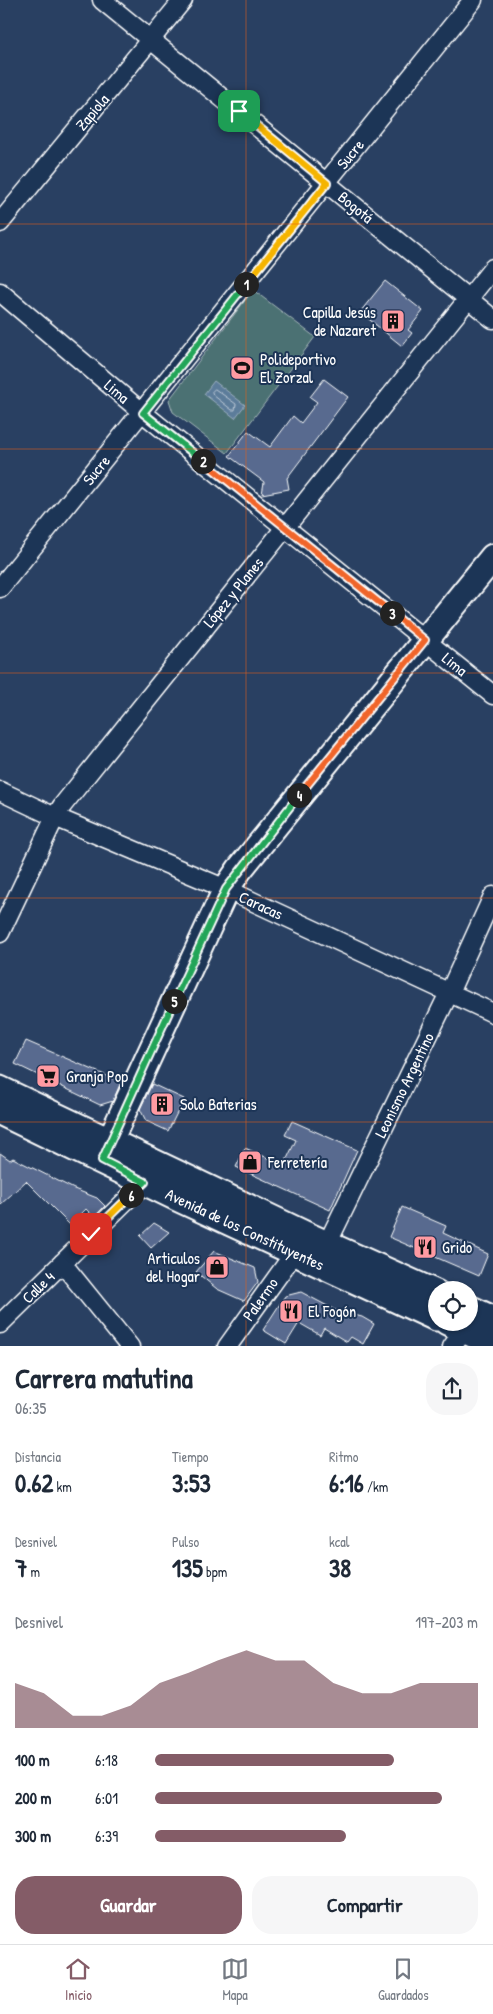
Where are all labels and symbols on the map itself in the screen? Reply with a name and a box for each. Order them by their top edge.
street label: Zapiola [70,89,114,135]
pin [218,90,260,132]
street label: Sucre [331,134,369,174]
street label: Bogotá [334,186,378,228]
pin: 1 [234,272,258,296]
place label: Capilla Jesús de Nazaret [303,301,376,341]
building icon: Capilla Jesús de Nazaret [380,308,406,334]
place label: Polideportivo El Zorzal [260,348,337,388]
sports icon: Polideportivo El Zorzal [229,355,255,381]
street label: Lima [100,374,134,408]
pin: 2 [190,448,216,474]
street label: Sucre [77,450,115,490]
street label: López y Planes [198,552,268,632]
pin: 3 [380,600,404,626]
street label: Lima [438,647,472,681]
pin: 4 [286,782,312,808]
street label: Caracas [235,885,287,925]
pin: 5 [162,988,186,1014]
street label: Leonismo Argentino [369,1028,439,1141]
supermarket icon: Granja Pop [35,1063,61,1089]
place label: Granja Pop [66,1065,128,1087]
building icon: Solo Baterias [149,1091,175,1117]
place label: Solo Baterias [180,1093,257,1115]
shop icon: Ferretería [237,1149,263,1175]
place label: Ferretería [267,1151,327,1173]
pin: 6 [118,1182,144,1208]
street label: Avenida de los Constituyentes [162,1183,328,1275]
pin [70,1213,112,1255]
restaurant icon: Grido [412,1234,438,1260]
place label: Grido [442,1236,473,1258]
place label: Articulos del Hogar [146,1247,200,1287]
shop icon: Articulos del Hogar [204,1254,230,1280]
street label: Calle 4 [17,1266,59,1308]
street label: Palermo [237,1273,283,1325]
restaurant icon: El Fogón [278,1298,304,1324]
place label: El Fogón [308,1300,356,1322]

